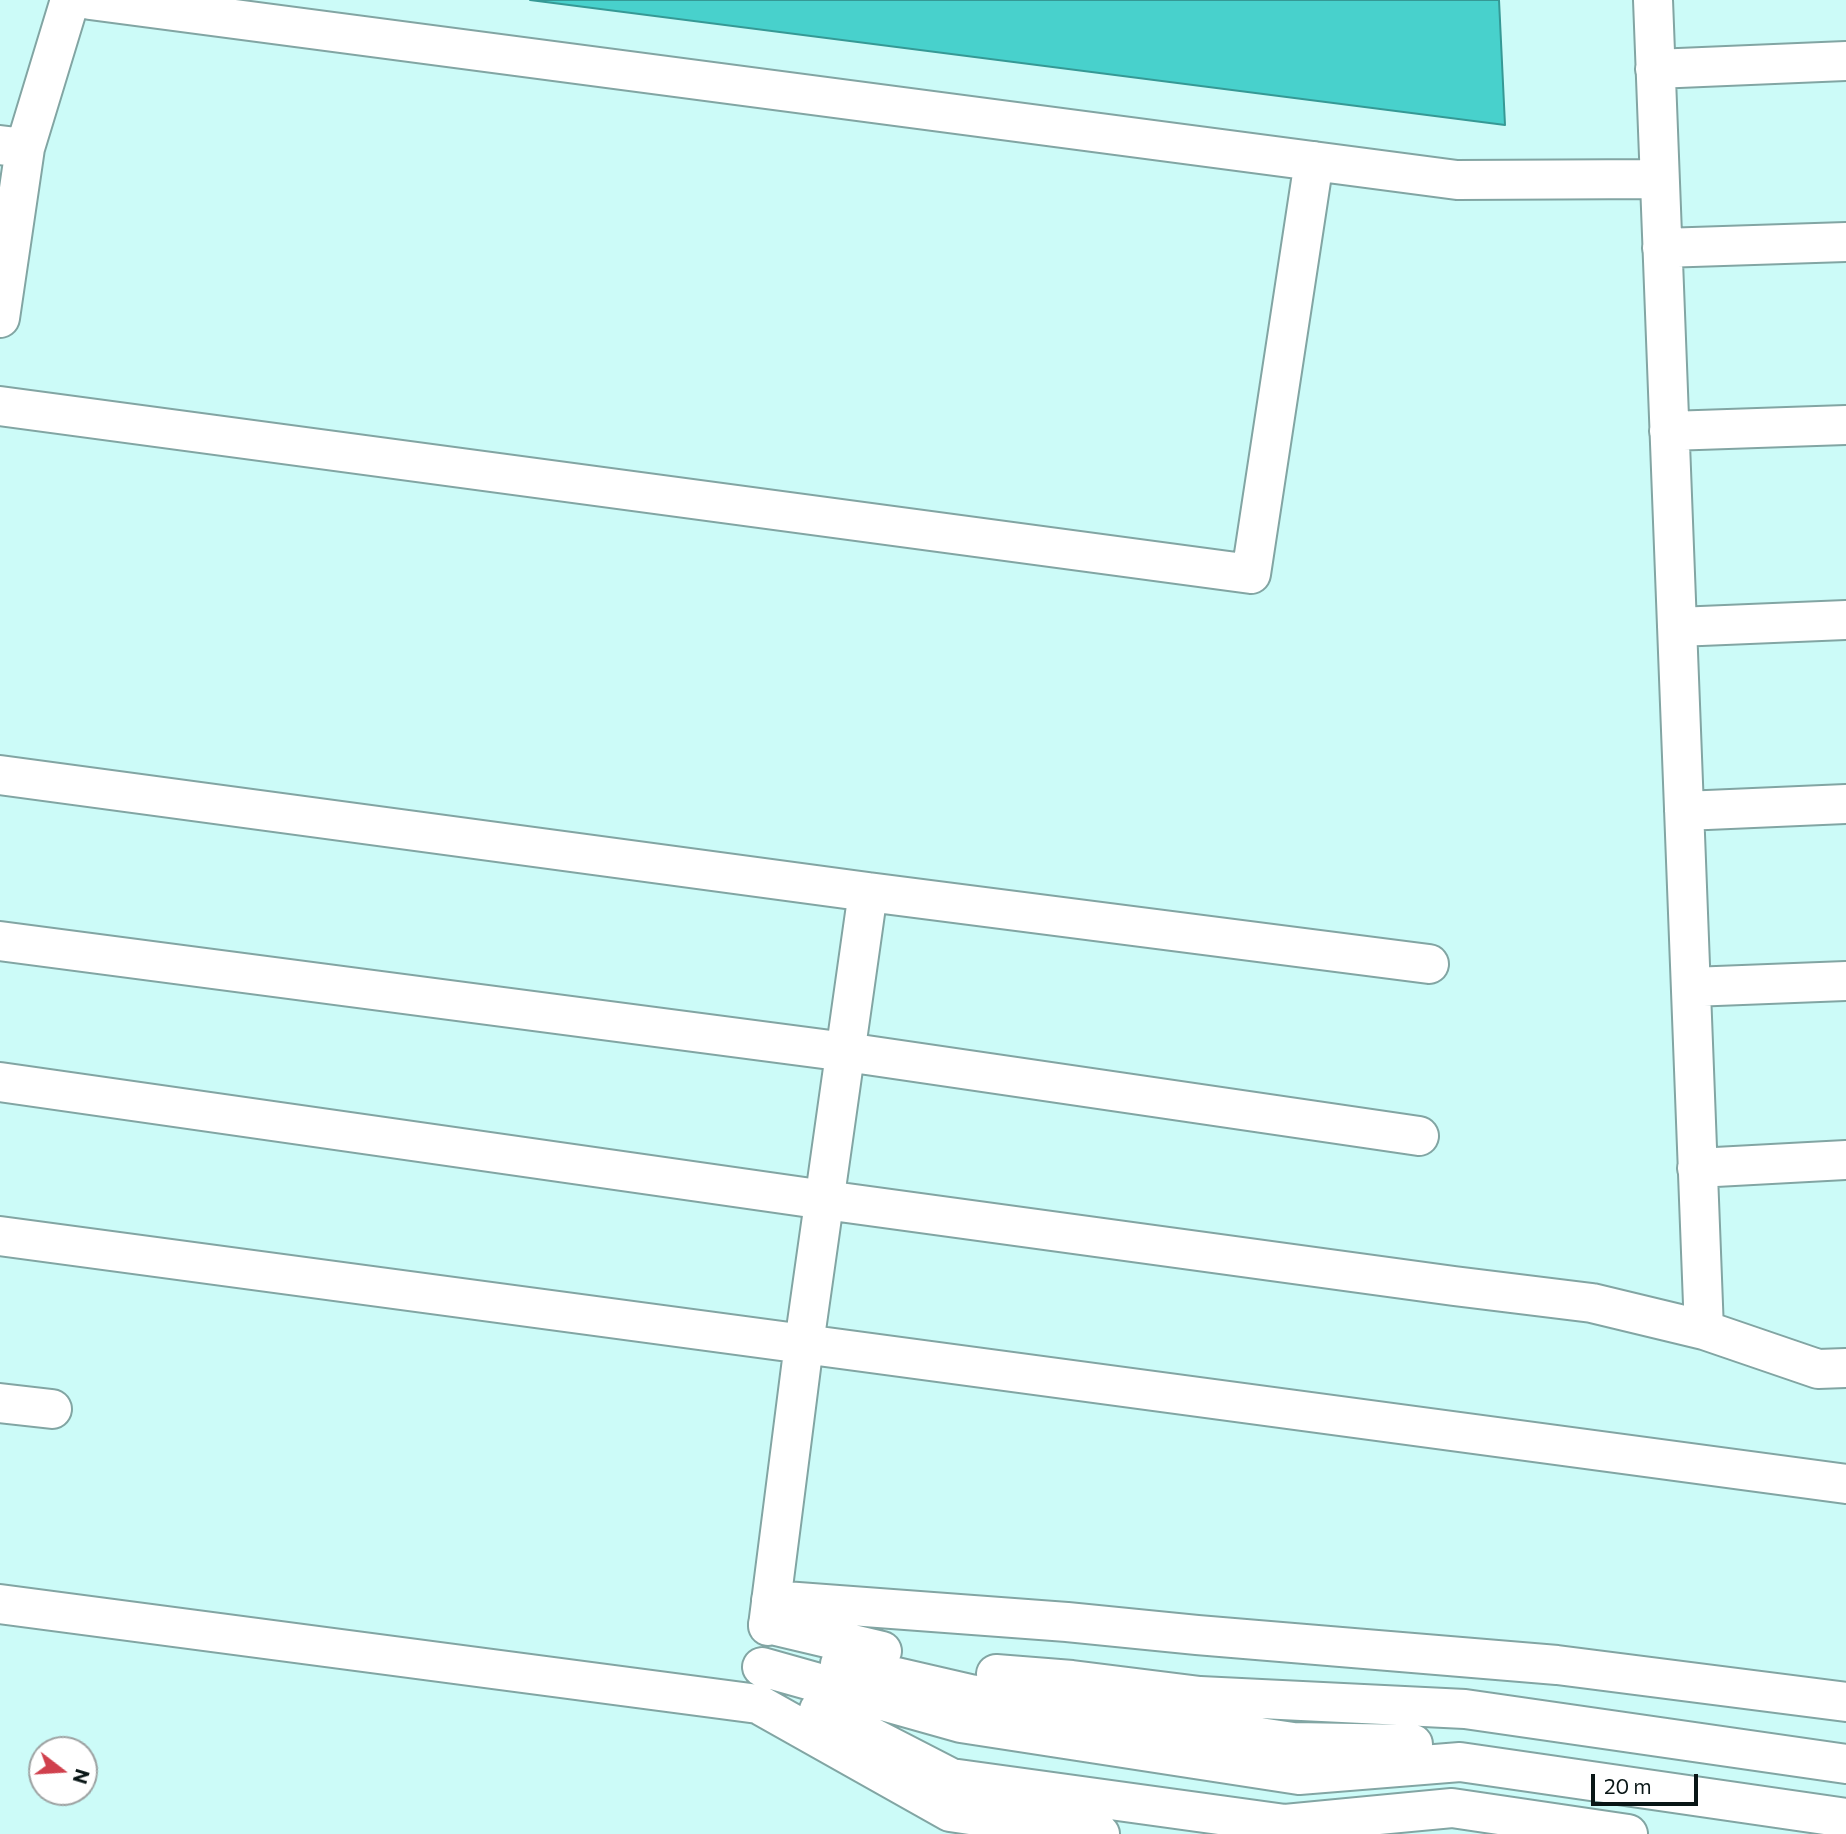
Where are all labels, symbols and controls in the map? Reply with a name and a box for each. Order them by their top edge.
north arrow [28,1736,98,1806]
scale bar [1594,1760,1701,1804]
text: N [69,1767,95,1787]
text: 20 m [1604,1773,1652,1798]

